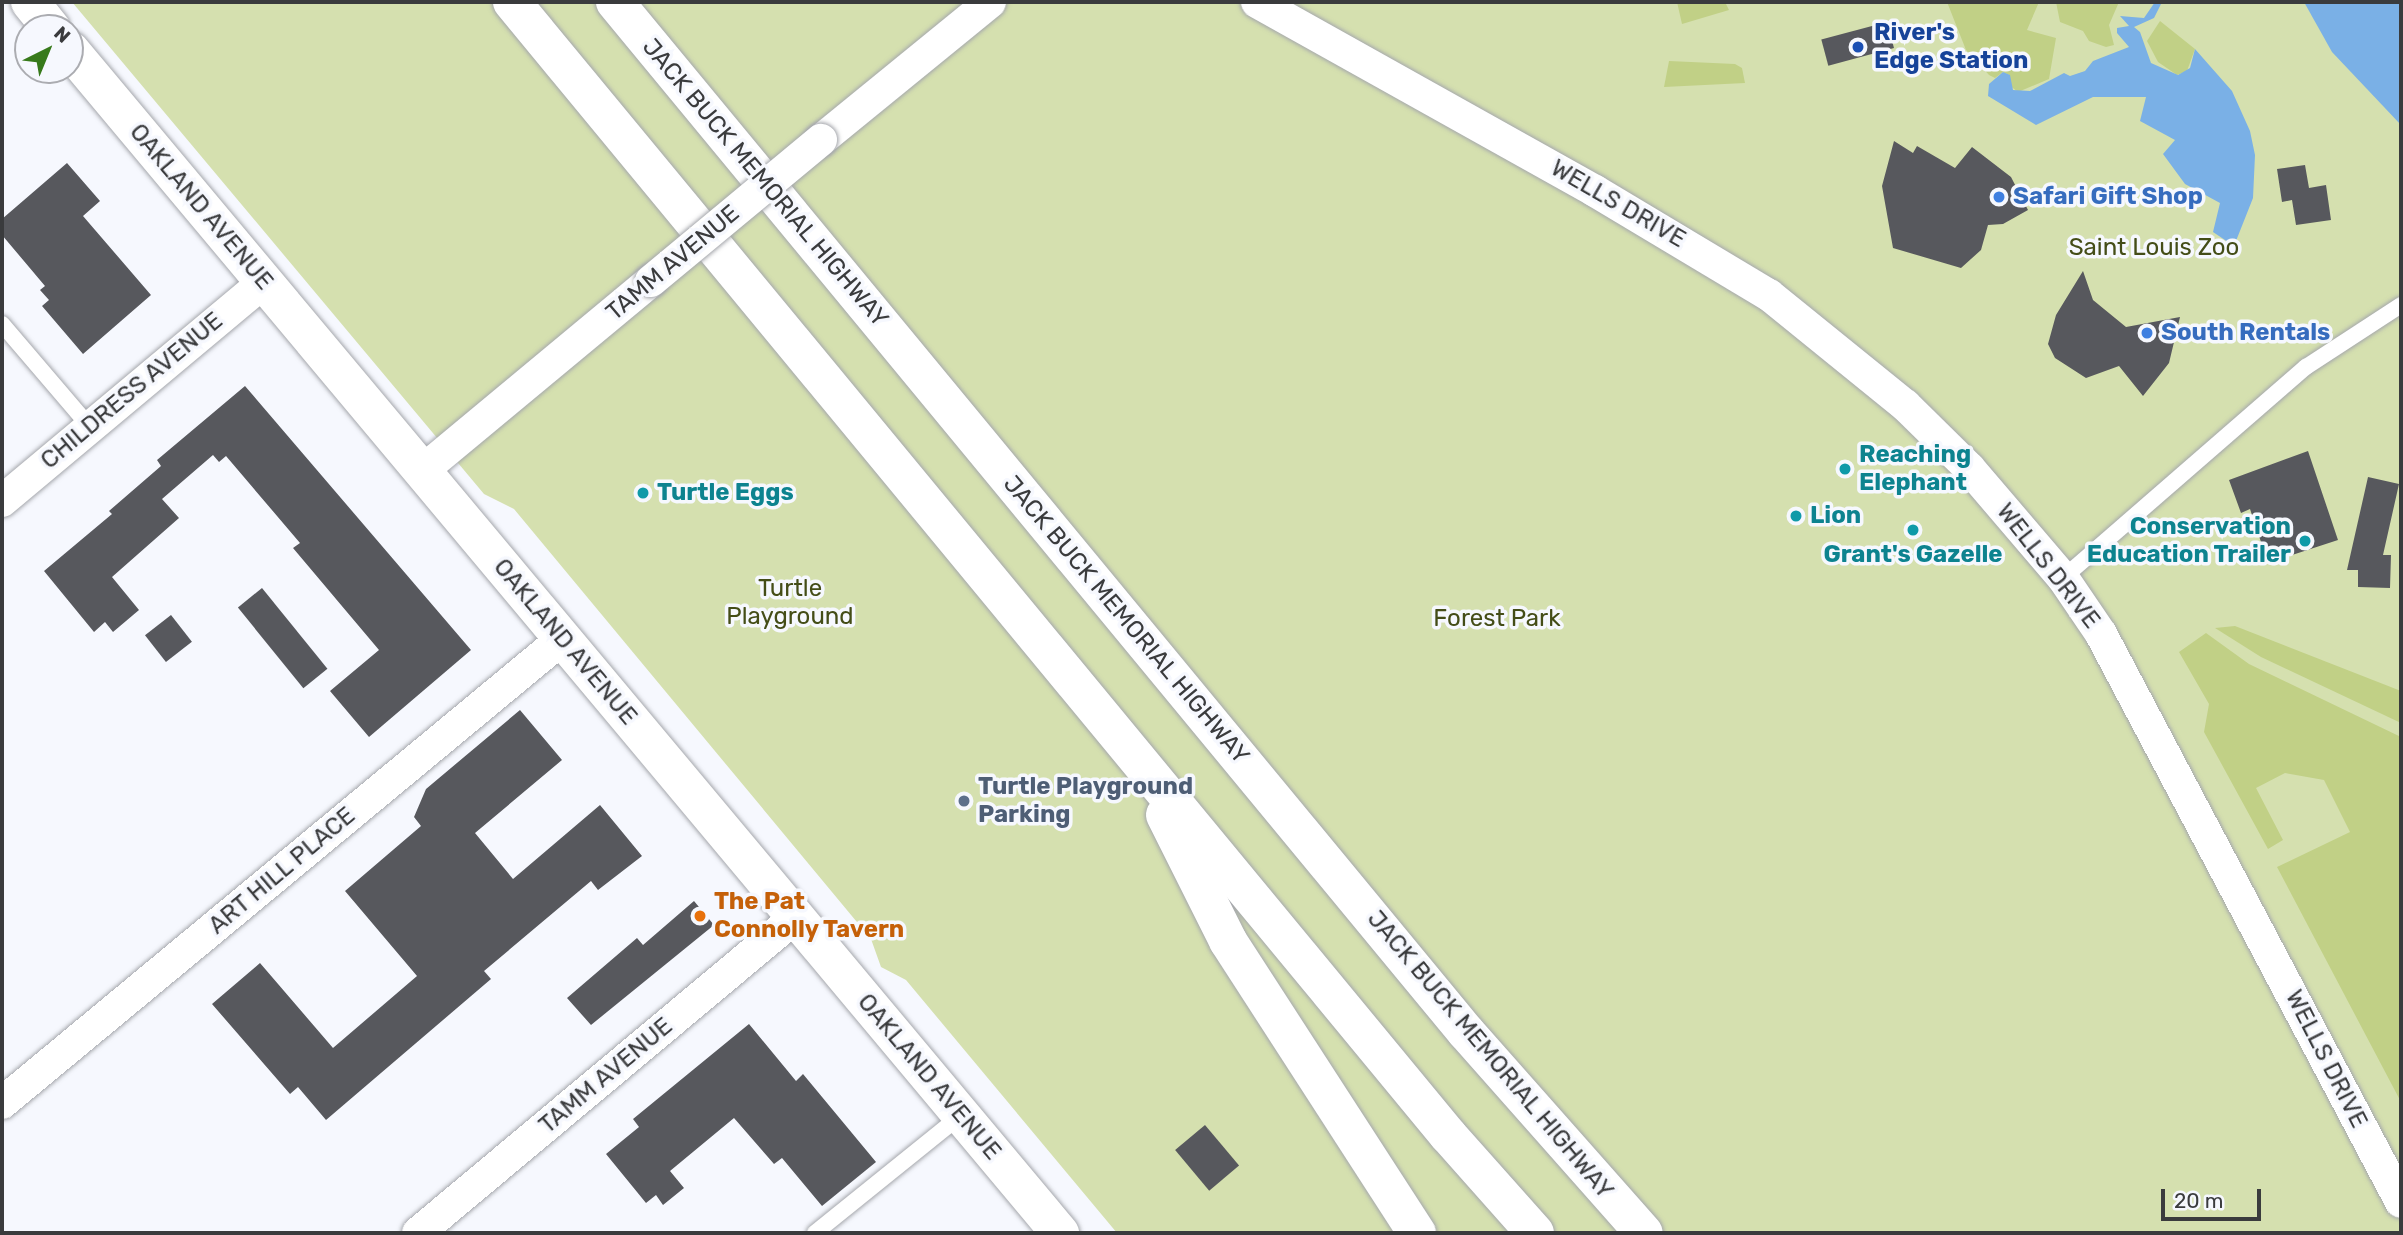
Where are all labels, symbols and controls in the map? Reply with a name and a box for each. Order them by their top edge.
north arrow [14,14,84,84]
place label: River's Edge Station [1874,19,2028,75]
text: N [49,22,75,48]
street label: JACK BUCK MEMORIAL HIGHWAY [636,33,894,333]
marker: River's Edge Station [1848,37,1868,57]
street label: OAKLAND AVENUE [123,118,279,296]
street label: WELLS DRIVE [1546,154,1690,254]
place label: Safari Gift Shop [2013,183,2203,211]
marker: Safari Gift Shop [1991,189,2007,205]
street label: TAMM AVENUE [600,199,746,327]
park label: Saint Louis Zoo [2069,234,2239,262]
street label: CHILDRESS AVENUE [35,306,229,476]
place label: South Rentals [2161,319,2330,347]
marker: South Rentals [2139,325,2155,341]
place label: Reaching Elephant [1859,441,1971,497]
marker: Reaching Elephant [1837,461,1853,477]
street label: JACK BUCK MEMORIAL HIGHWAY [997,470,1255,770]
place label: Turtle Eggs [657,479,794,507]
marker: Turtle Eggs [635,485,651,501]
street label: WELLS DRIVE [1990,498,2106,634]
place label: Lion [1810,502,1861,530]
marker: Lion [1788,508,1804,524]
place label: Conservation Education Trailer [2086,513,2291,569]
marker: Grant's Gazelle [1905,522,1921,538]
marker: Conservation Education Trailer [2297,533,2313,549]
place label: Grant's Gazelle [1823,541,2003,569]
street label: OAKLAND AVENUE [487,553,643,731]
park label: Turtle Playground [726,575,854,631]
park label: Forest Park [1433,605,1561,633]
place label: Turtle Playground Parking [978,773,1193,829]
marker: Turtle Playground Parking [956,793,972,809]
street label: ART HILL PLACE [203,801,361,941]
place label: The Pat Connolly Tavern [714,888,905,944]
street label: JACK BUCK MEMORIAL HIGHWAY [1361,905,1619,1205]
marker: The Pat Connolly Tavern [692,908,708,924]
street label: WELLS DRIVE [2279,985,2373,1133]
street label: OAKLAND AVENUE [851,988,1007,1166]
street label: TAMM AVENUE [533,1012,679,1140]
scale bar [2165,1176,2265,1220]
text: 20 m [2174,1188,2223,1213]

